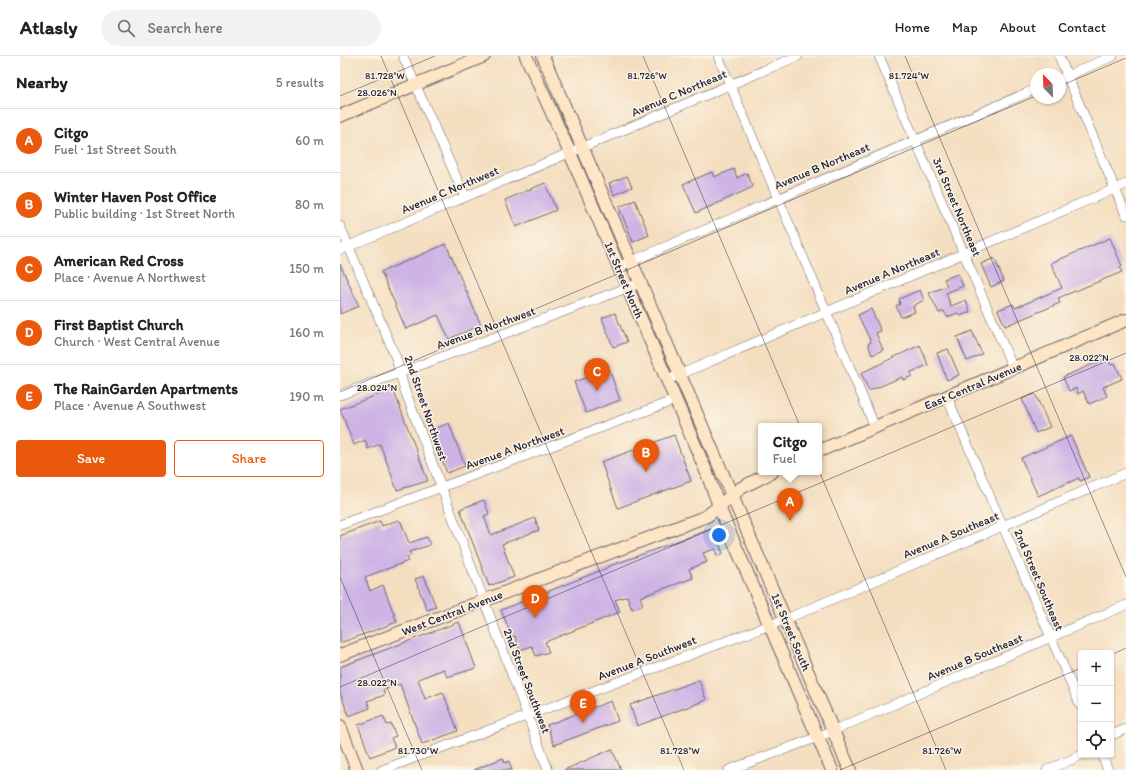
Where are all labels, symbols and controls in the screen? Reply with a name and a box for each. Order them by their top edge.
search box [101,10,381,46]
text: Atlasly [20,16,77,39]
icon: search [115,17,137,39]
text: Search here [147,19,223,37]
text: Home [895,19,930,36]
text: Map [952,19,978,36]
text: About [1000,19,1036,36]
text: Contact [1058,19,1106,36]
street label: Avenue C Northeast [629,66,729,119]
north arrow [1030,68,1066,104]
text: 81.728°W [365,69,405,82]
text: 81.726°W [627,69,667,82]
text: 81.724°W [889,69,930,82]
text: Nearby [16,72,68,92]
text: 5 results [276,75,324,90]
text: 28.026°N [357,86,397,99]
text: Citgo [54,124,88,142]
text: A [25,133,33,148]
text: 60 m [295,133,324,148]
street label: Avenue B Northeast [772,139,872,192]
text: Fuel · 1st Street South [54,142,177,157]
street label: 3rd Street Northeast [930,155,984,259]
street label: Avenue C Northwest [399,163,501,217]
text: Winter Haven Post Office [54,188,216,206]
text: B [25,197,33,212]
text: 80 m [295,197,324,212]
text: Public building · 1st Street North [54,206,235,221]
street label: 1st Street North [601,239,647,321]
street label: Avenue A Northeast [842,244,942,297]
text: American Red Cross [54,252,184,270]
text: C [25,261,33,276]
text: 150 m [289,261,324,276]
text: Place · Avenue A Northwest [54,270,206,285]
street label: Avenue B Northwest [435,303,538,352]
text: First Baptist Church [54,316,183,334]
text: D [25,325,33,340]
text: 160 m [289,325,324,340]
text: Church · West Central Avenue [54,334,220,349]
text: 28.022°N [1069,351,1109,364]
street label: 2nd Street Northwest [401,354,451,463]
pin: C [584,358,610,391]
street label: East Central Avenue [922,359,1024,413]
text: The RainGarden Apartments [54,380,238,398]
text: 28.024°N [357,381,397,394]
text: E [25,389,33,404]
text: 190 m [289,389,324,404]
text: Place · Avenue A Southwest [54,398,206,413]
street label: Avenue A Northwest [464,423,567,472]
popup [758,423,822,475]
text: Citgo [773,433,807,451]
pin: B [633,439,659,472]
button: Save [16,440,166,477]
button: Share [174,440,324,477]
text: Fuel [773,451,796,466]
pin: A [777,488,803,521]
street label: Avenue A Southeast [901,508,1001,561]
your location [709,525,729,545]
street label: 2nd Street Southeast [1011,527,1067,633]
pin: D [522,585,548,618]
street label: West Central Avenue [399,587,505,639]
street label: 1st Street South [768,591,814,674]
street label: 2nd Street Southwest [501,627,554,736]
street label: Avenue B Southeast [925,630,1025,684]
street label: Avenue A Southwest [596,633,699,683]
map controls [1078,650,1114,758]
button: + [1078,650,1114,686]
text: 28.022°N [357,676,397,689]
button: − [1078,686,1114,722]
pin: E [570,690,596,723]
button: locate [1078,722,1114,758]
text: 81.730°W [398,744,439,757]
text: 81.728°W [660,744,700,757]
text: 81.726°W [922,744,962,757]

